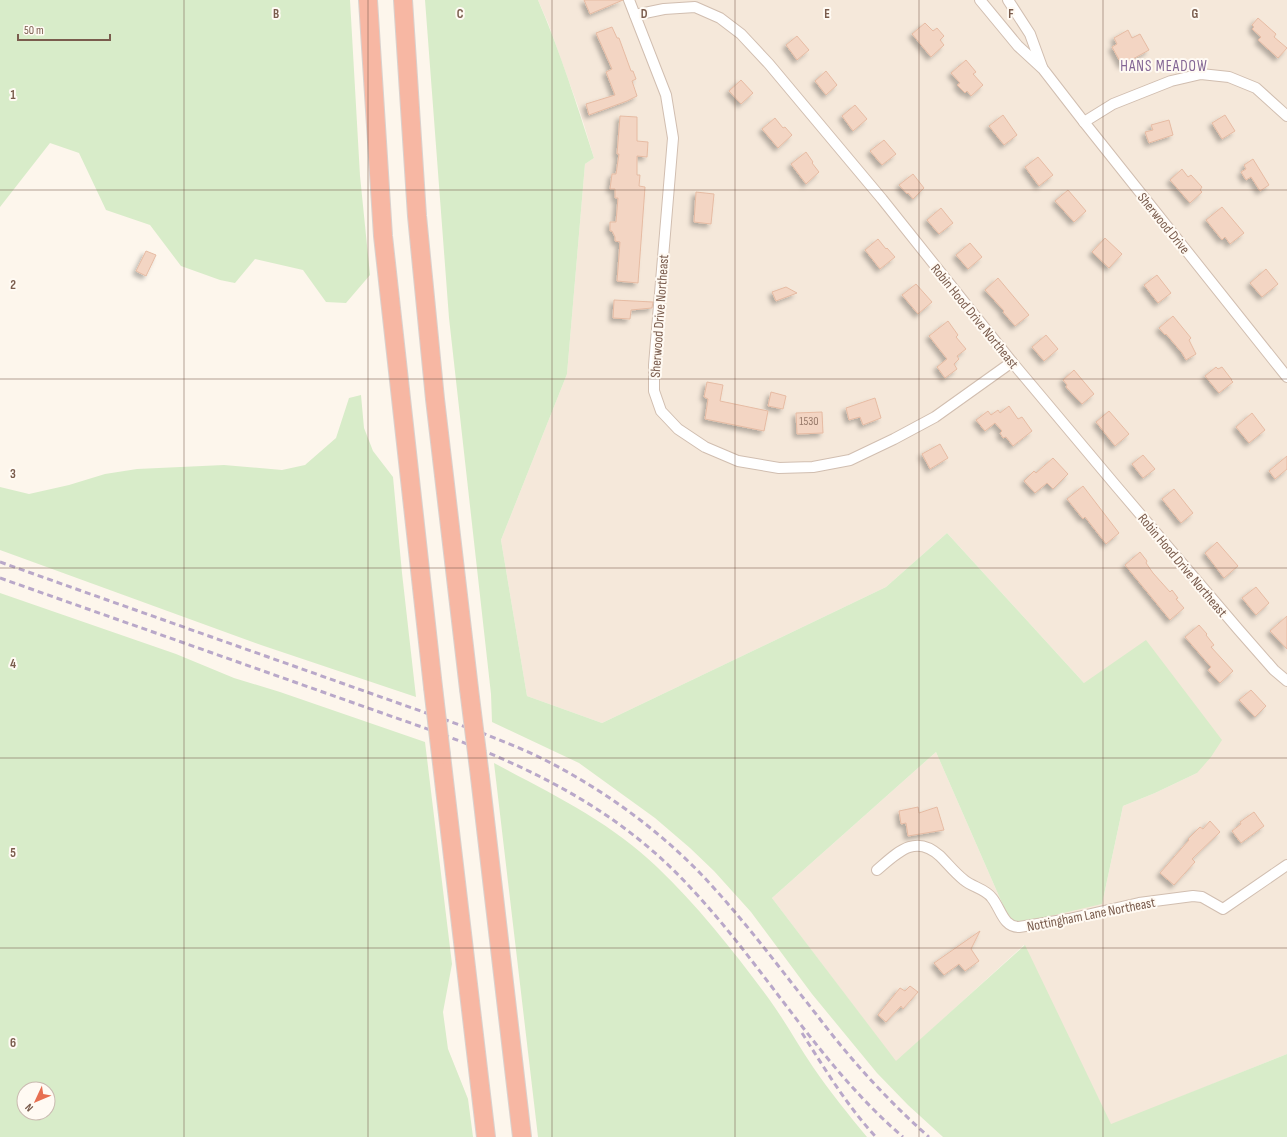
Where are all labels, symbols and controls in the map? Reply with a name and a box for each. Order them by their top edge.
text: B [273,6,279,22]
text: C [457,6,464,22]
text: D [641,6,648,22]
text: E [824,6,830,22]
text: F [1008,6,1014,22]
text: G [1192,6,1199,22]
scale bar [18,16,110,42]
text: 50 m [24,23,44,38]
district label: HANS MEADOW [1120,57,1208,76]
text: 1 [10,87,16,103]
street label: Sherwood Drive [1134,189,1193,257]
street label: Sherwood Drive Northeast [647,254,672,378]
street label: Robin Hood Drive Northeast [927,260,1022,372]
text: 2 [10,277,16,293]
house number: 1530 [799,414,819,429]
text: 3 [10,466,16,482]
street label: Robin Hood Drive Northeast [1134,510,1231,621]
text: 4 [10,656,16,672]
text: 5 [10,845,16,861]
street label: Nottingham Lane Northeast [1025,894,1157,935]
text: 6 [10,1035,16,1051]
north arrow [16,1081,56,1121]
text: N [22,1101,36,1114]

